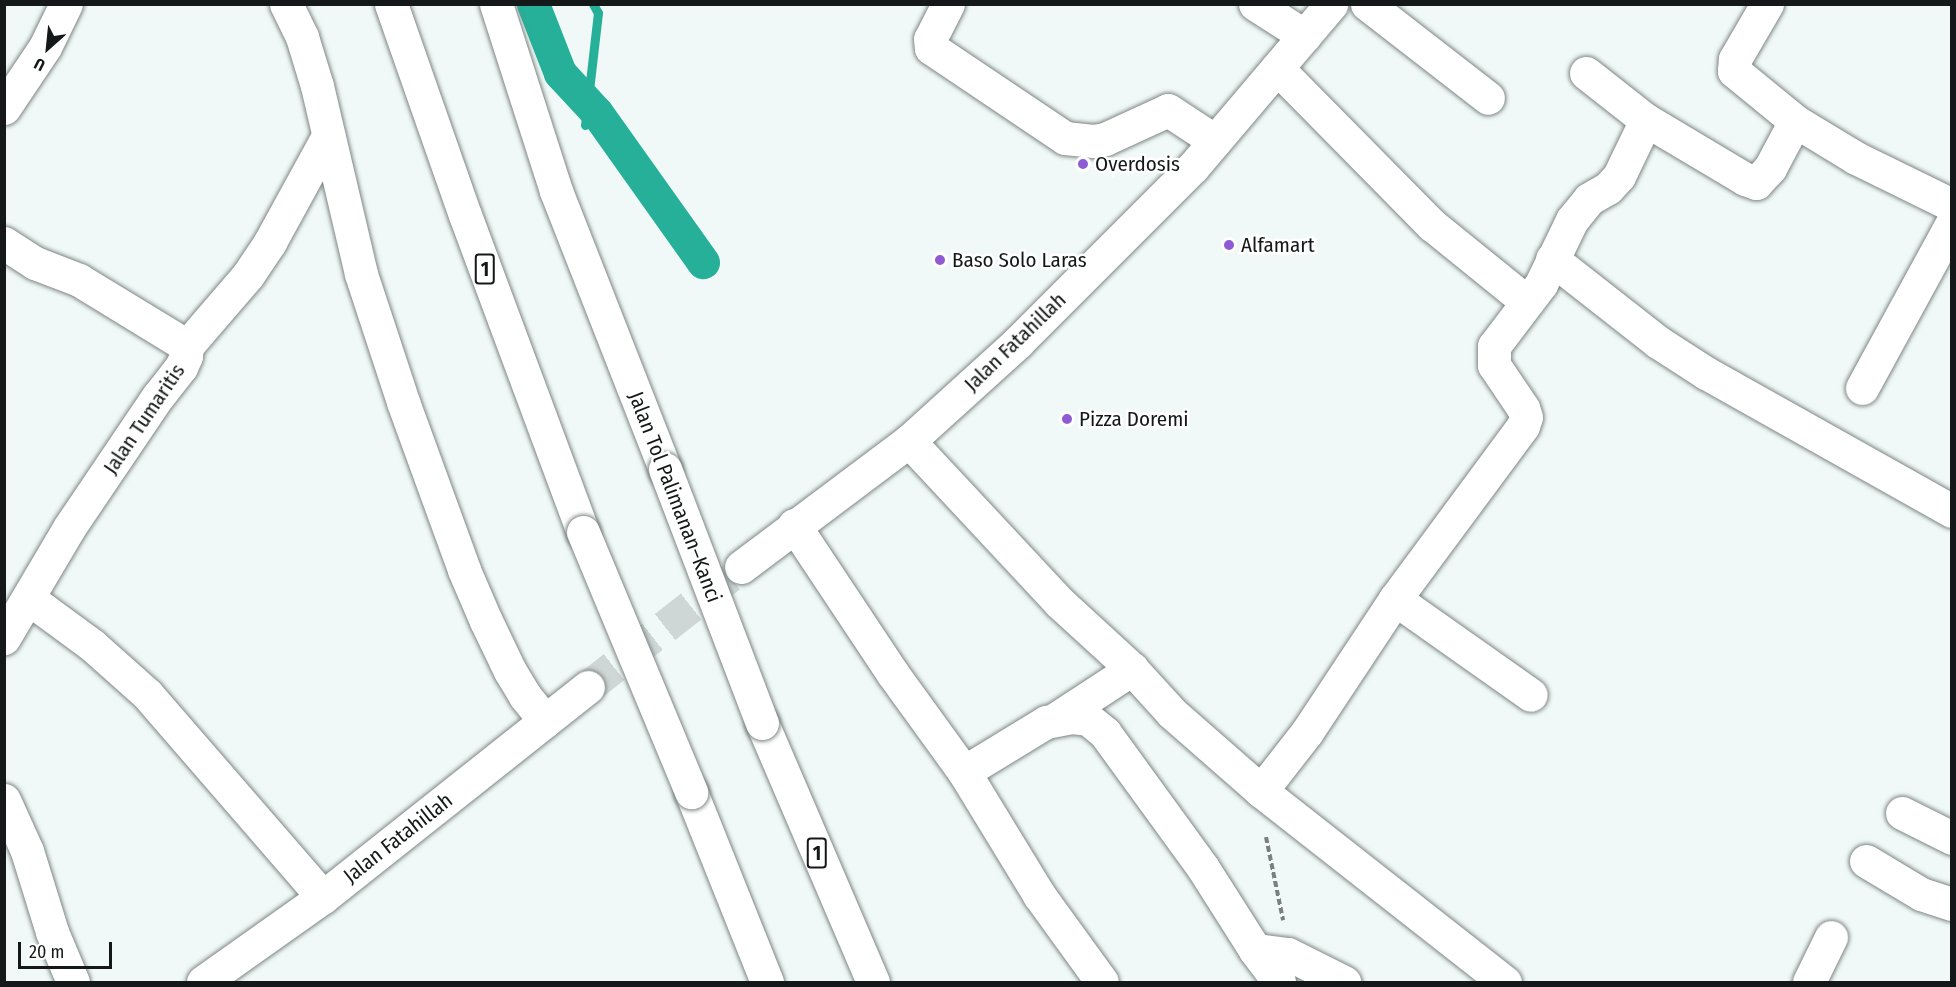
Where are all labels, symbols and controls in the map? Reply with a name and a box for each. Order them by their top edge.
north arrow [18,18,78,78]
text: U [31,54,48,75]
place label: Overdosis [1095,151,1180,177]
marker: Overdosis [1076,157,1090,171]
place label: Alfamart [1241,232,1314,258]
marker: Alfamart [1222,238,1236,252]
place label: Baso Solo Laras [952,247,1087,273]
road number: 1 [474,252,496,286]
marker: Baso Solo Laras [933,253,947,267]
street label: Jalan Fatahillah [959,287,1071,397]
street label: Jalan Tumaritis [98,359,190,479]
street label: Jalan Tol Palimanan–Kanci [623,388,727,606]
place label: Pizza Doremi [1079,406,1189,432]
marker: Pizza Doremi [1060,412,1074,426]
street label: Jalan Fatahillah [338,788,458,888]
road number: 1 [806,836,828,870]
scale bar [21,930,116,968]
text: 20 m [29,941,64,963]

